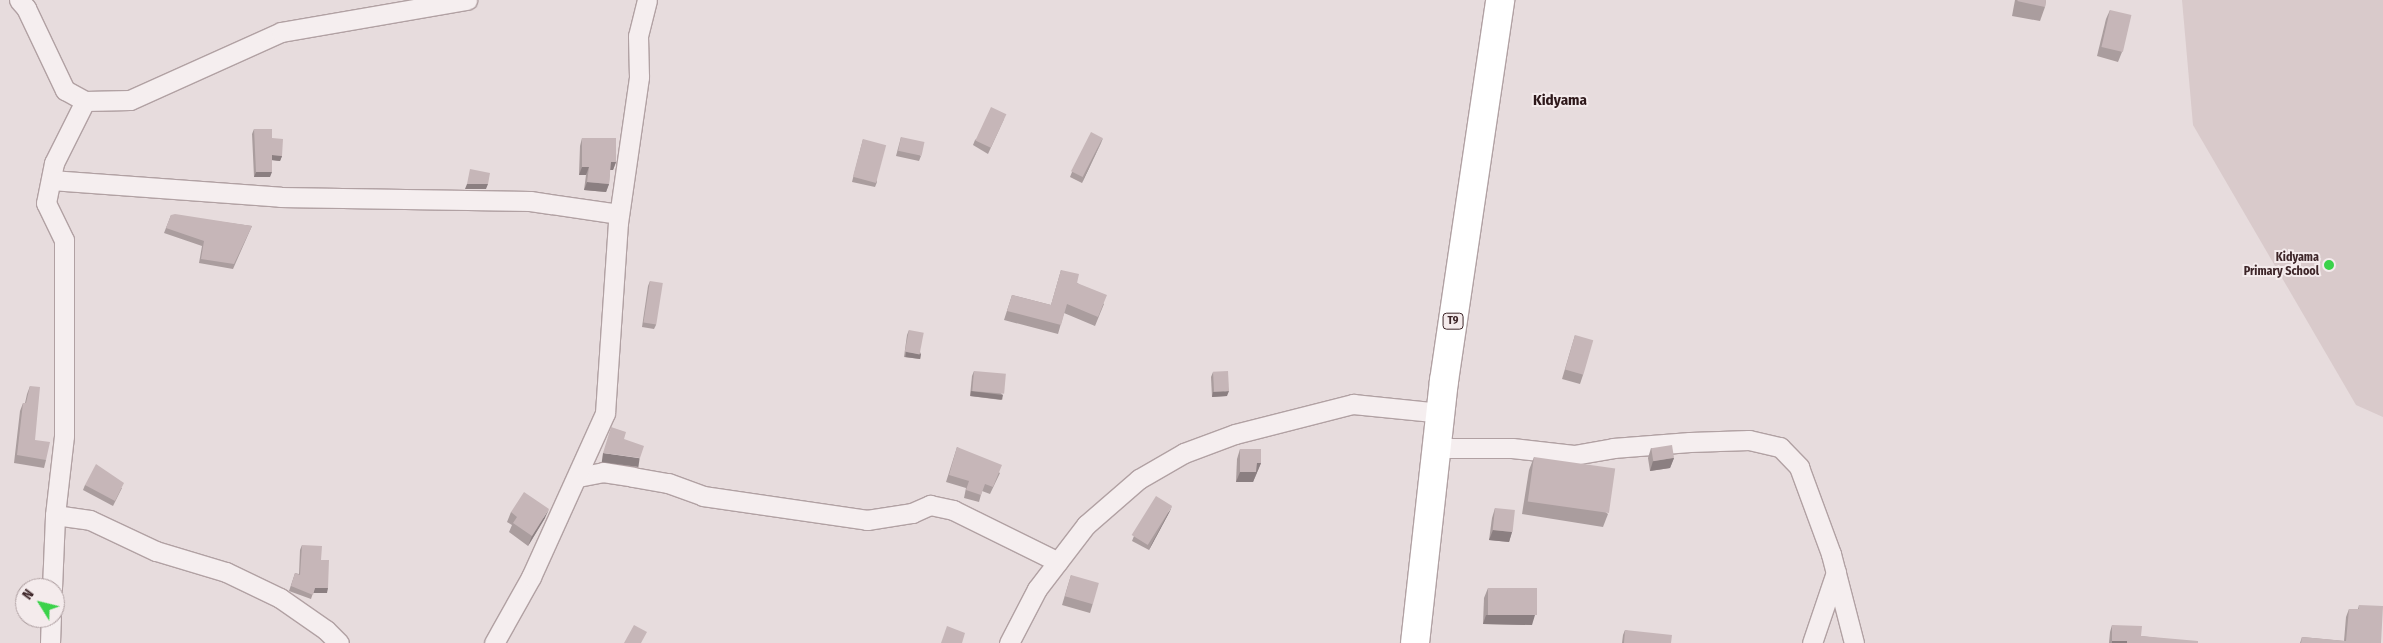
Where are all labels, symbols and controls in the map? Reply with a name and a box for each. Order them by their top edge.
district label: Kidyama [1533,92,1587,110]
place label: Kidyama Primary School [2244,251,2319,279]
marker: Kidyama Primary School [2323,259,2335,271]
road number: T9 [1442,312,1464,330]
north arrow [15,578,65,628]
text: N [19,586,38,603]

